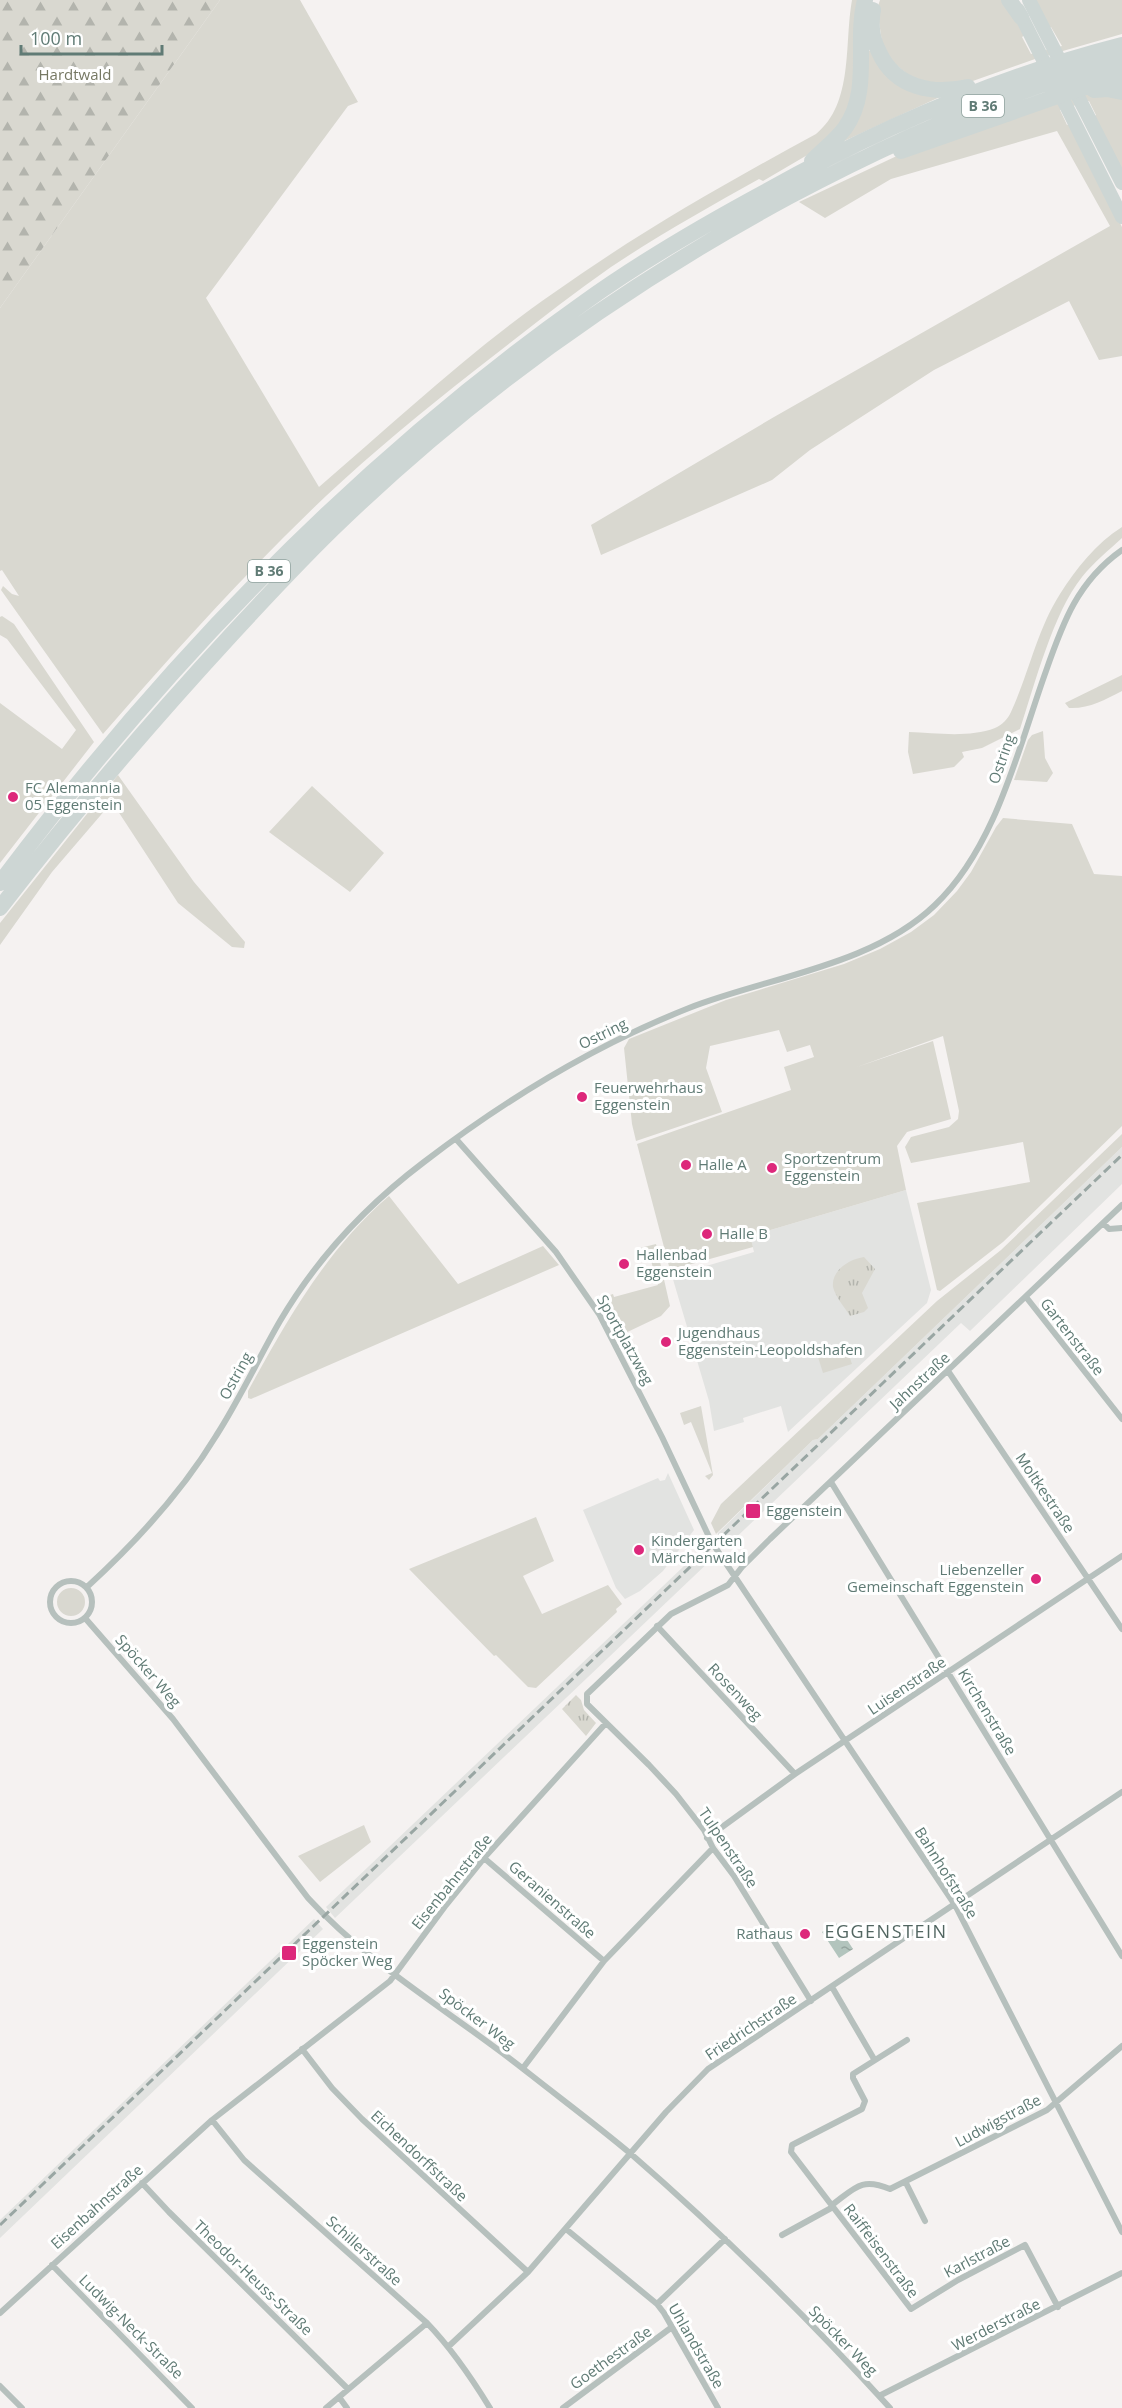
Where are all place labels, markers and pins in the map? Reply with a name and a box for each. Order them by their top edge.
place label: FC Alemannia 05 Eggenstein [25,777,122,814]
marker: FC Alemannia 05 Eggenstein [6,790,20,804]
place label: Feuerwehrhaus Eggenstein [594,1077,703,1114]
marker: Feuerwehrhaus Eggenstein [575,1090,589,1104]
place label: Sportzentrum Eggenstein [784,1148,881,1185]
place label: Halle A [698,1154,747,1174]
marker: Halle A [679,1158,693,1172]
marker: Sportzentrum Eggenstein [765,1161,779,1175]
place label: Halle B [719,1223,768,1243]
marker: Halle B [700,1227,714,1241]
place label: Hallenbad Eggenstein [636,1244,712,1281]
marker: Hallenbad Eggenstein [617,1257,631,1271]
place label: Jugendhaus Eggenstein-Leopoldshafen [676,1322,863,1359]
marker: Jugendhaus Eggenstein-Leopoldshafen [659,1335,673,1349]
place label: Eggenstein [766,1500,842,1520]
marker: Eggenstein [744,1502,762,1520]
place label: Kindergarten Märchenwald [651,1530,746,1567]
marker: Kindergarten Märchenwald [632,1543,646,1557]
place label: Liebenzeller Gemeinschaft Eggenstein [847,1559,1024,1596]
marker: Liebenzeller Gemeinschaft Eggenstein [1029,1572,1043,1586]
place label: Rathaus [736,1923,793,1943]
marker: Rathaus [798,1927,812,1941]
place label: Eggenstein Spöcker Weg [302,1933,392,1970]
marker: Eggenstein Spöcker Weg [280,1944,298,1962]

